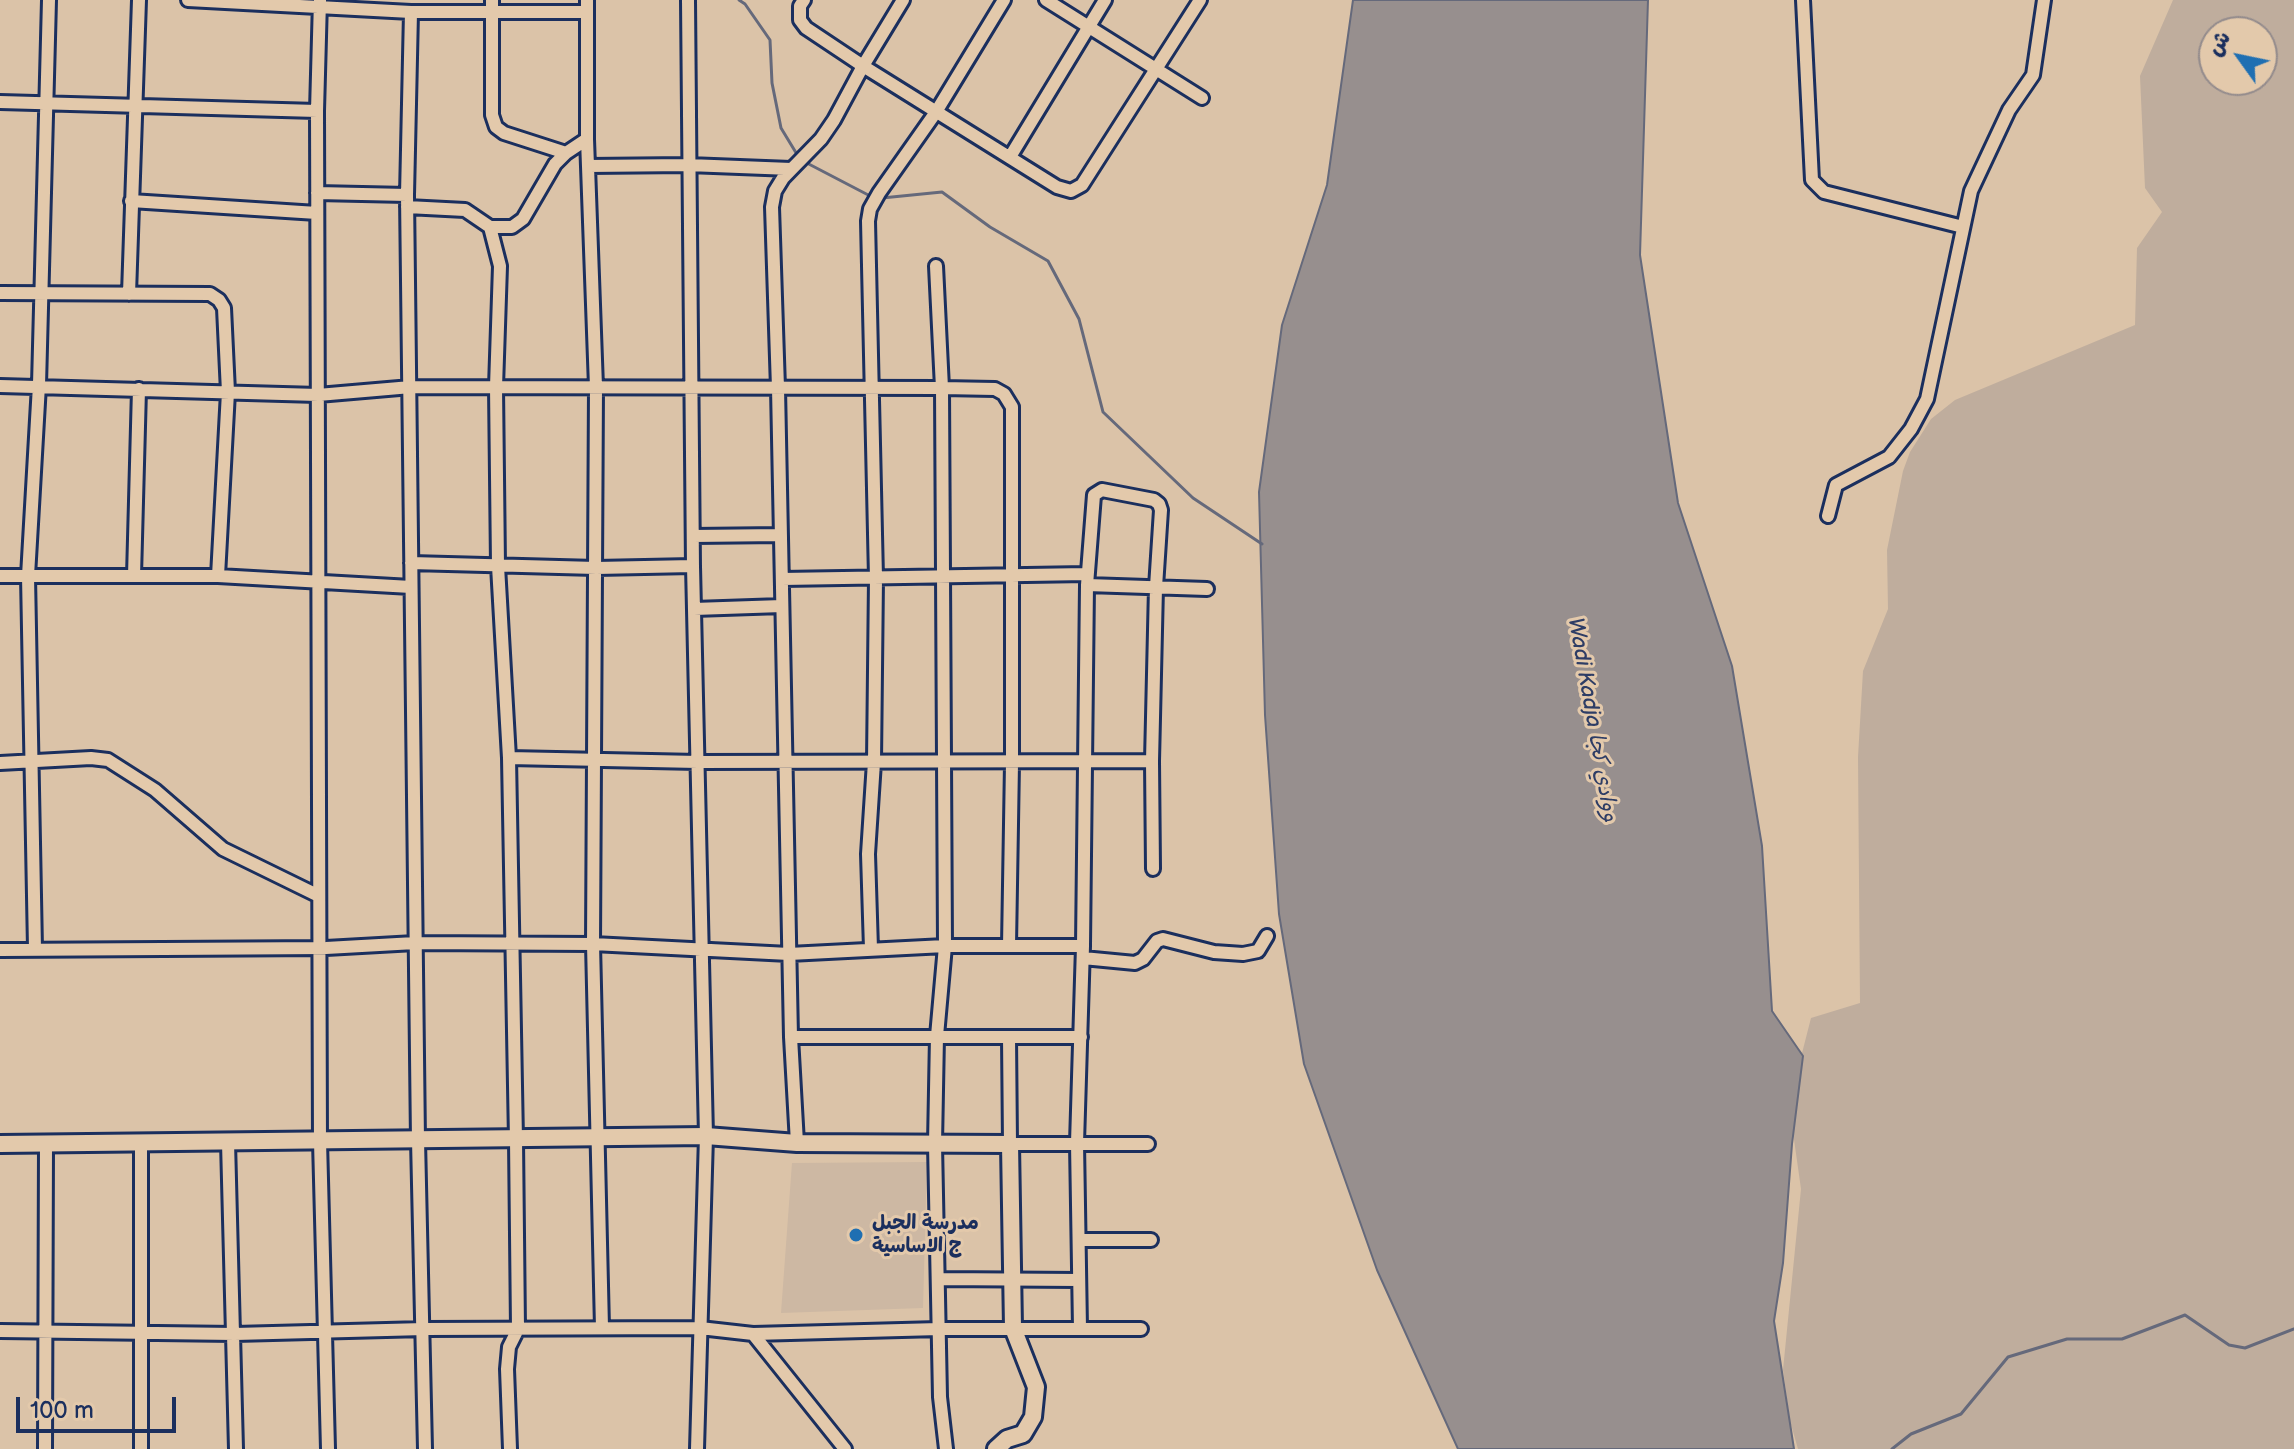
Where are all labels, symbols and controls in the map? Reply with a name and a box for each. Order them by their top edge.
north arrow [2198,16,2278,96]
text: ش [2201,26,2237,61]
water label: Wadi Kadja ووادي كجا [1561,615,1623,825]
place label: مدرسة الجبل ج الاساسية [872,1212,979,1259]
marker: مدرسة الجبل ج الاساسية [847,1226,865,1244]
scale bar [20,1381,180,1431]
text: 100 m [30,1396,94,1425]

